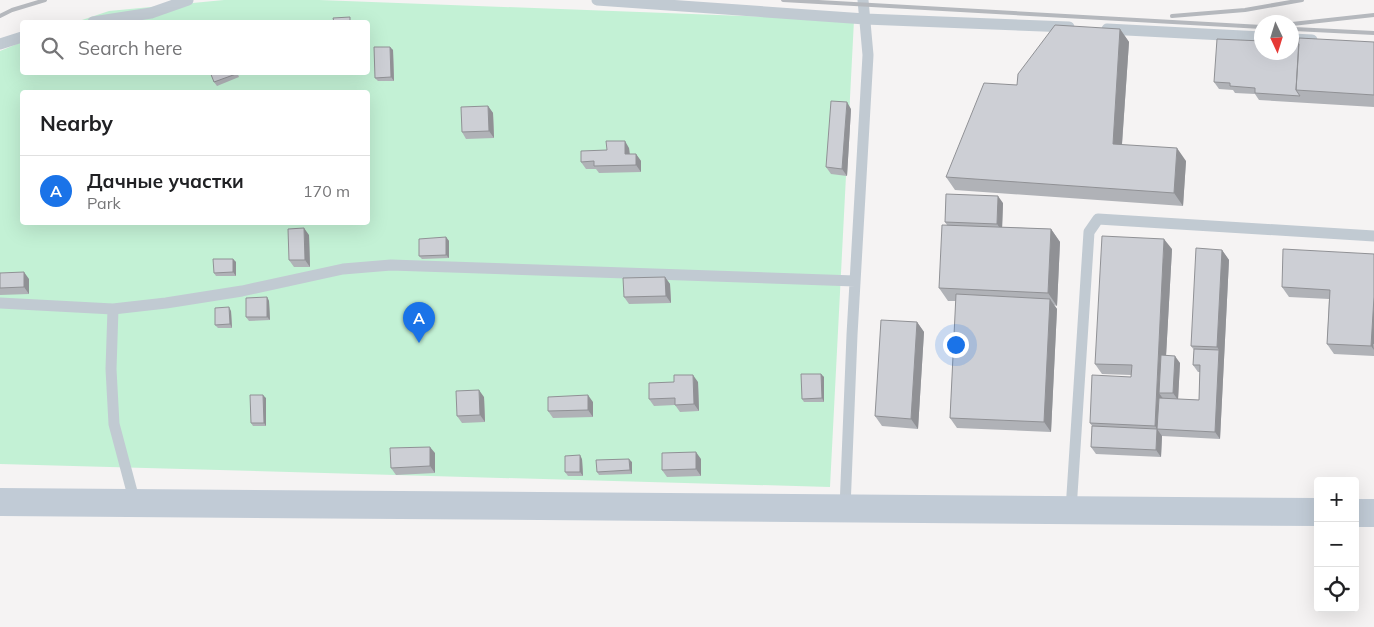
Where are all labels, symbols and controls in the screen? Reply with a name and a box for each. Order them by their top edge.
north arrow [1254,15,1299,60]
search box [20,20,370,75]
icon: search [38,34,66,62]
text: Search here [78,36,182,60]
text: Nearby [40,110,113,136]
text: Дачные участки [87,169,244,193]
text: A [50,181,62,201]
text: 170 m [303,181,350,201]
text: Park [87,193,121,213]
pin: A [403,302,435,343]
your location [943,332,969,358]
map controls [1314,477,1359,612]
button: + [1314,477,1359,522]
button: − [1314,522,1359,567]
button: locate [1314,567,1359,612]

